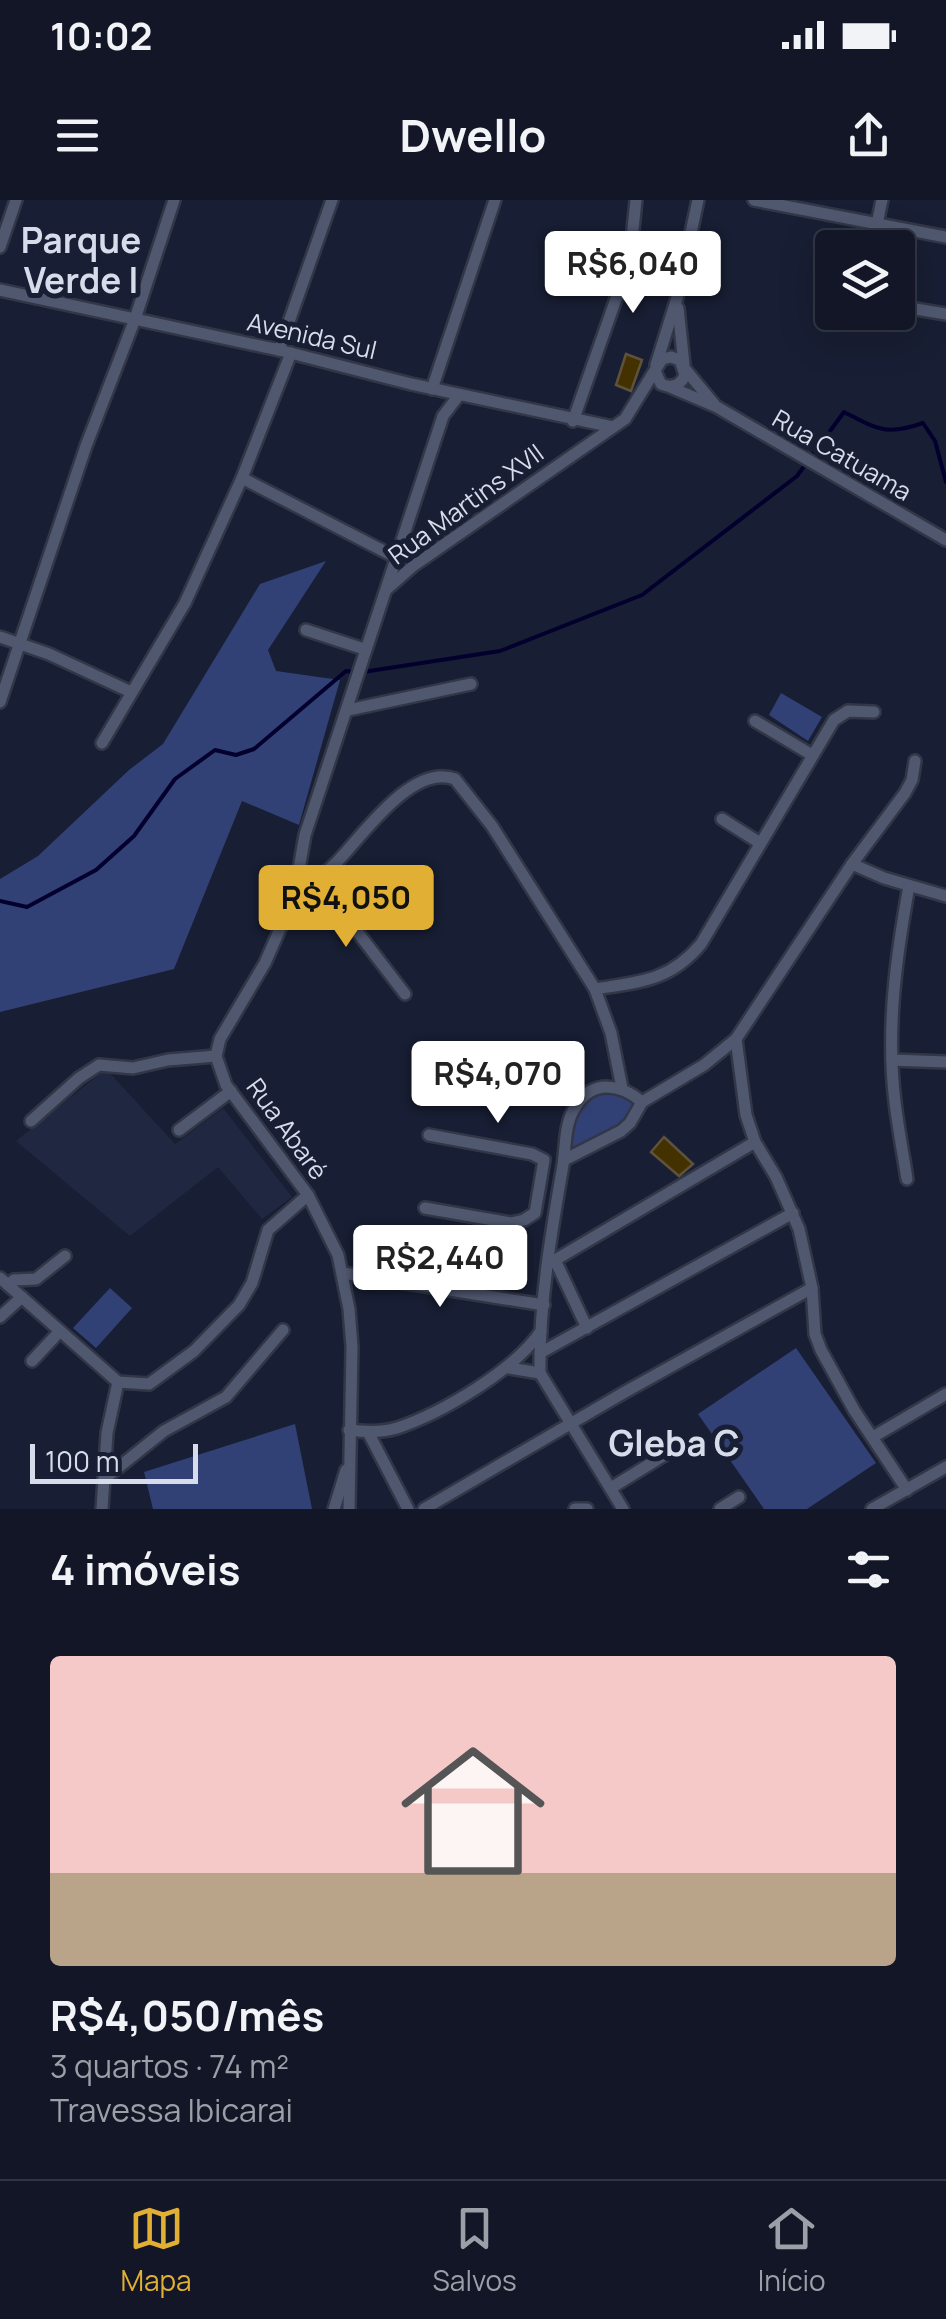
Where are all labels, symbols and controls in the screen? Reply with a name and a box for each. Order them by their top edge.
text: 10:02 [50,9,152,61]
text: Dwello [400,104,546,166]
icon: menu [50,108,105,163]
icon: share [841,108,896,163]
district label: Parque Verde I [21,216,141,304]
map controls [815,230,915,330]
button: layers [815,230,915,330]
pin: R$6,040 [541,231,725,316]
text: R$6,040 [567,241,699,285]
street label: Avenida Sul [244,304,380,367]
street label: Rua Catuama [766,401,918,509]
street label: Rua Martins XVII [381,435,550,572]
pin: R$4,050 [254,865,438,950]
text: R$4,050 [281,875,411,919]
pin: R$4,070 [406,1041,590,1126]
text: R$4,070 [434,1051,562,1095]
street label: Rua Abaré [239,1071,336,1187]
pin: R$2,440 [348,1225,532,1310]
text: R$2,440 [375,1235,505,1279]
district label: Gleba C [608,1419,740,1467]
scale bar [30,1439,198,1484]
text: 100 m [45,1442,119,1480]
text: 4 imóveis [50,1540,240,1598]
icon: filters [841,1542,896,1597]
icon: home [383,1721,563,1901]
text: R$4,050/mês [50,1986,324,2044]
text: 3 quartos · 74 m² [50,2044,289,2088]
text: Travessa Ibicarai [50,2088,293,2132]
tab: Mapa [120,2201,192,2299]
tab: Salvos [433,2201,517,2299]
tab: Início [758,2201,826,2299]

